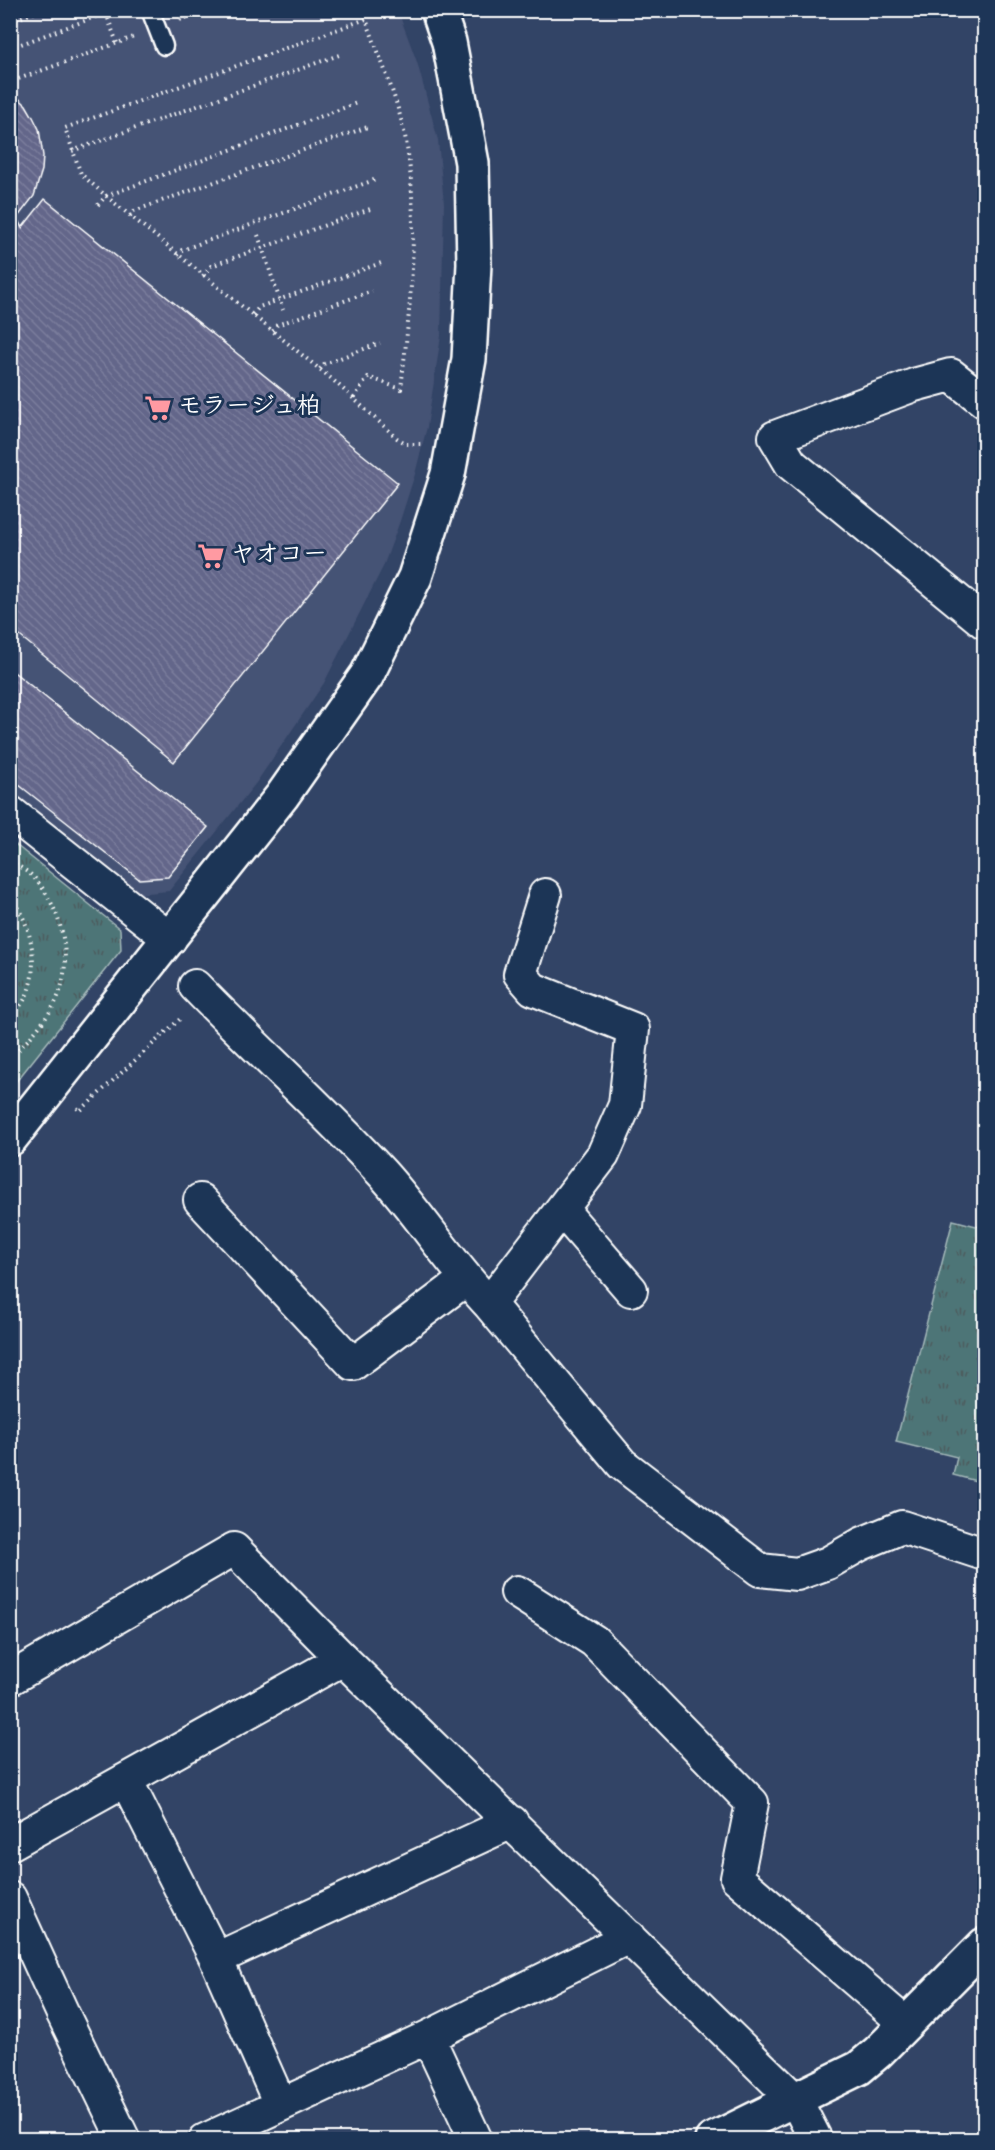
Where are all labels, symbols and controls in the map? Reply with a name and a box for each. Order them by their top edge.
place label: モラージュ柏 [178,391,321,425]
supermarket icon: モラージュ柏 [143,393,173,423]
place label: ヤオコー [231,539,327,573]
supermarket icon: ヤオコー [196,541,226,571]

